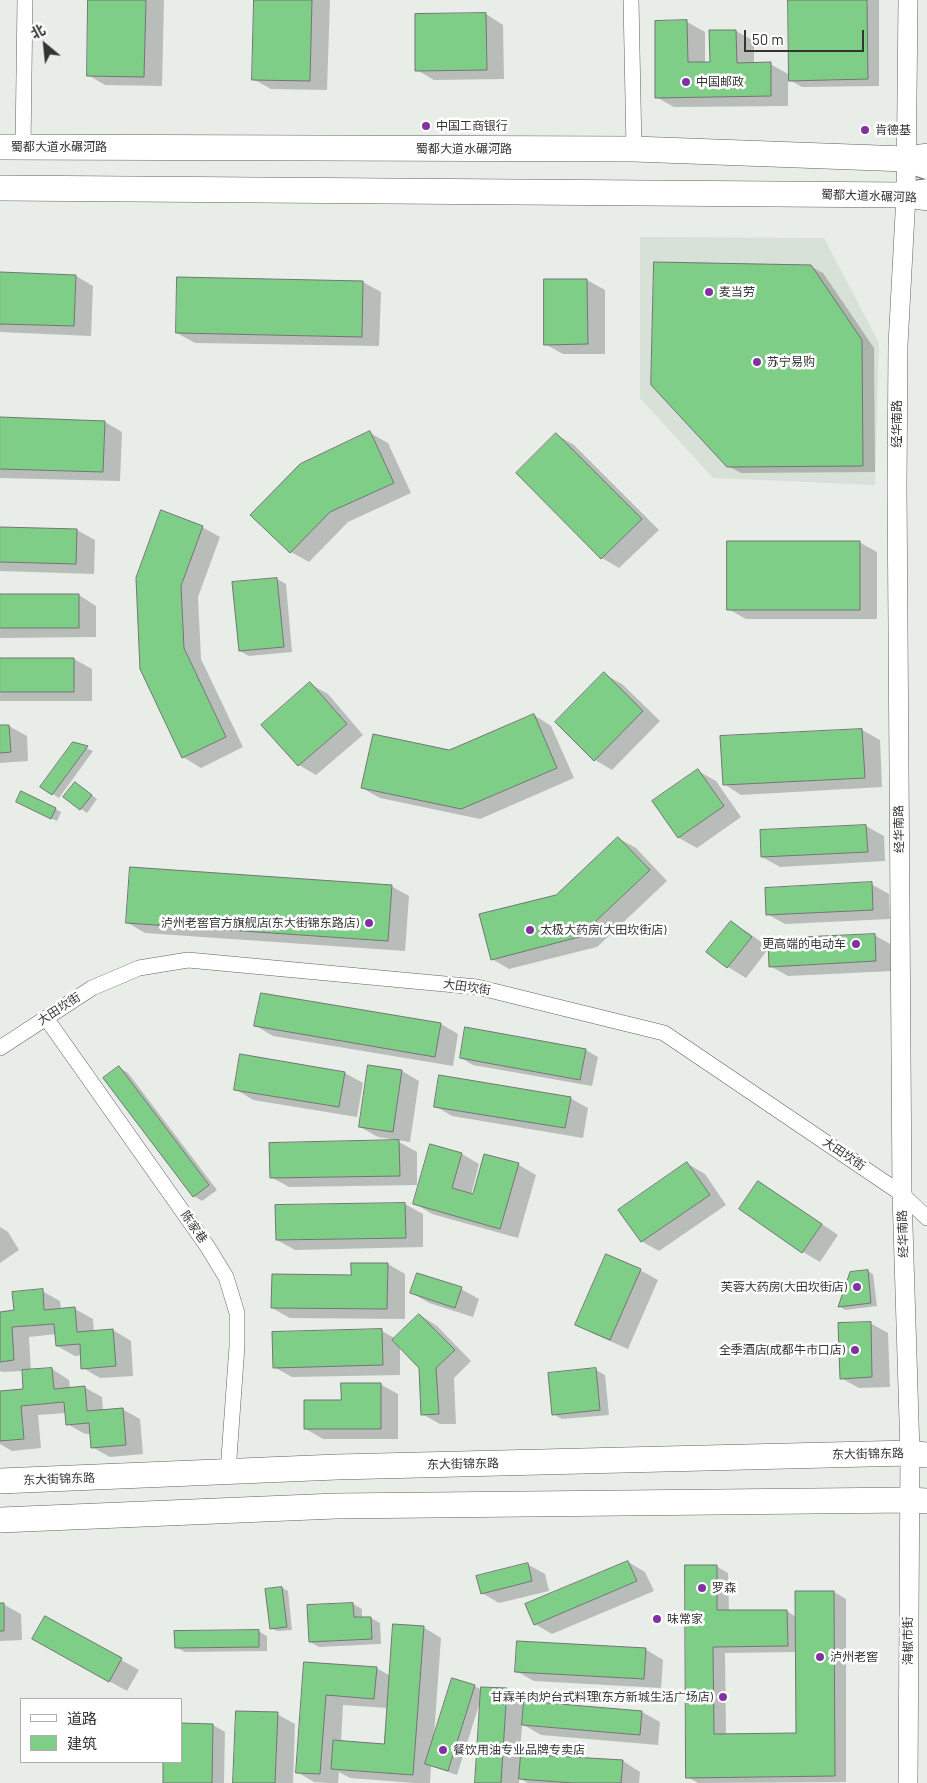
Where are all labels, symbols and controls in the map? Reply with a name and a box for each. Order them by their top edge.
north arrow [20,20,70,70]
scale bar [747,20,867,52]
text: 北 [28,21,48,42]
text: 50 m [752,30,784,48]
place label: 中国邮政 [696,75,744,89]
marker: 中国邮政 [680,76,692,88]
place label: 中国工商银行 [436,119,508,133]
marker: 中国工商银行 [420,120,432,132]
place label: 肯德基 [875,123,911,137]
marker: 肯德基 [859,124,871,136]
street label: 蜀都大道水碾河路 [11,140,107,154]
street label: 蜀都大道水碾河路 [416,142,512,156]
street label: 蜀都大道水碾河路 [821,187,917,205]
place label: 麦当劳 [719,285,755,299]
marker: 麦当劳 [703,286,715,298]
place label: 苏宁易购 [767,355,815,369]
marker: 苏宁易购 [751,356,763,368]
street label: 经华南路 [890,400,904,448]
street label: 经华南路 [891,805,907,853]
place label: 泸州老窖官方旗舰店(东大街锦东路店) [161,916,359,930]
marker: 泸州老窖官方旗舰店(东大街锦东路店) [363,917,375,929]
place label: 太极大药房(大田坎街店) [540,923,666,937]
marker: 太极大药房(大田坎街店) [524,924,536,936]
place label: 更高端的电动车 [762,937,846,951]
marker: 更高端的电动车 [850,938,862,950]
street label: 大田坎街 [442,977,492,997]
street label: 大田坎街 [35,990,83,1028]
street label: 大田坎街 [820,1135,868,1173]
street label: 陈家巷 [178,1208,210,1246]
street label: 经华南路 [895,1210,911,1258]
place label: 芙蓉大药房(大田坎街店) [721,1280,847,1294]
marker: 芙蓉大药房(大田坎街店) [851,1281,863,1293]
place label: 全季酒店(成都牛市口店) [719,1343,845,1357]
marker: 全季酒店(成都牛市口店) [849,1344,861,1356]
street label: 东大街锦东路 [832,1446,904,1462]
street label: 东大街锦东路 [427,1456,499,1472]
street label: 东大街锦东路 [23,1471,95,1487]
place label: 罗森 [712,1581,736,1595]
marker: 罗森 [696,1582,708,1594]
place label: 味常家 [667,1612,703,1626]
marker: 味常家 [651,1613,663,1625]
street label: 海椒市街 [901,1617,915,1665]
place label: 泸州老窖 [830,1650,878,1664]
marker: 泸州老窖 [814,1651,826,1663]
place label: 甘霖羊肉炉台式料理(东方新城生活广场店) [491,1690,713,1704]
marker: 甘霖羊肉炉台式料理(东方新城生活广场店) [717,1691,729,1703]
legend [20,1698,182,1763]
text: 道路 [67,1709,97,1727]
text: 建筑 [67,1734,97,1752]
place label: 餐饮用油专业品牌专卖店 [453,1743,585,1757]
marker: 餐饮用油专业品牌专卖店 [437,1744,449,1756]

